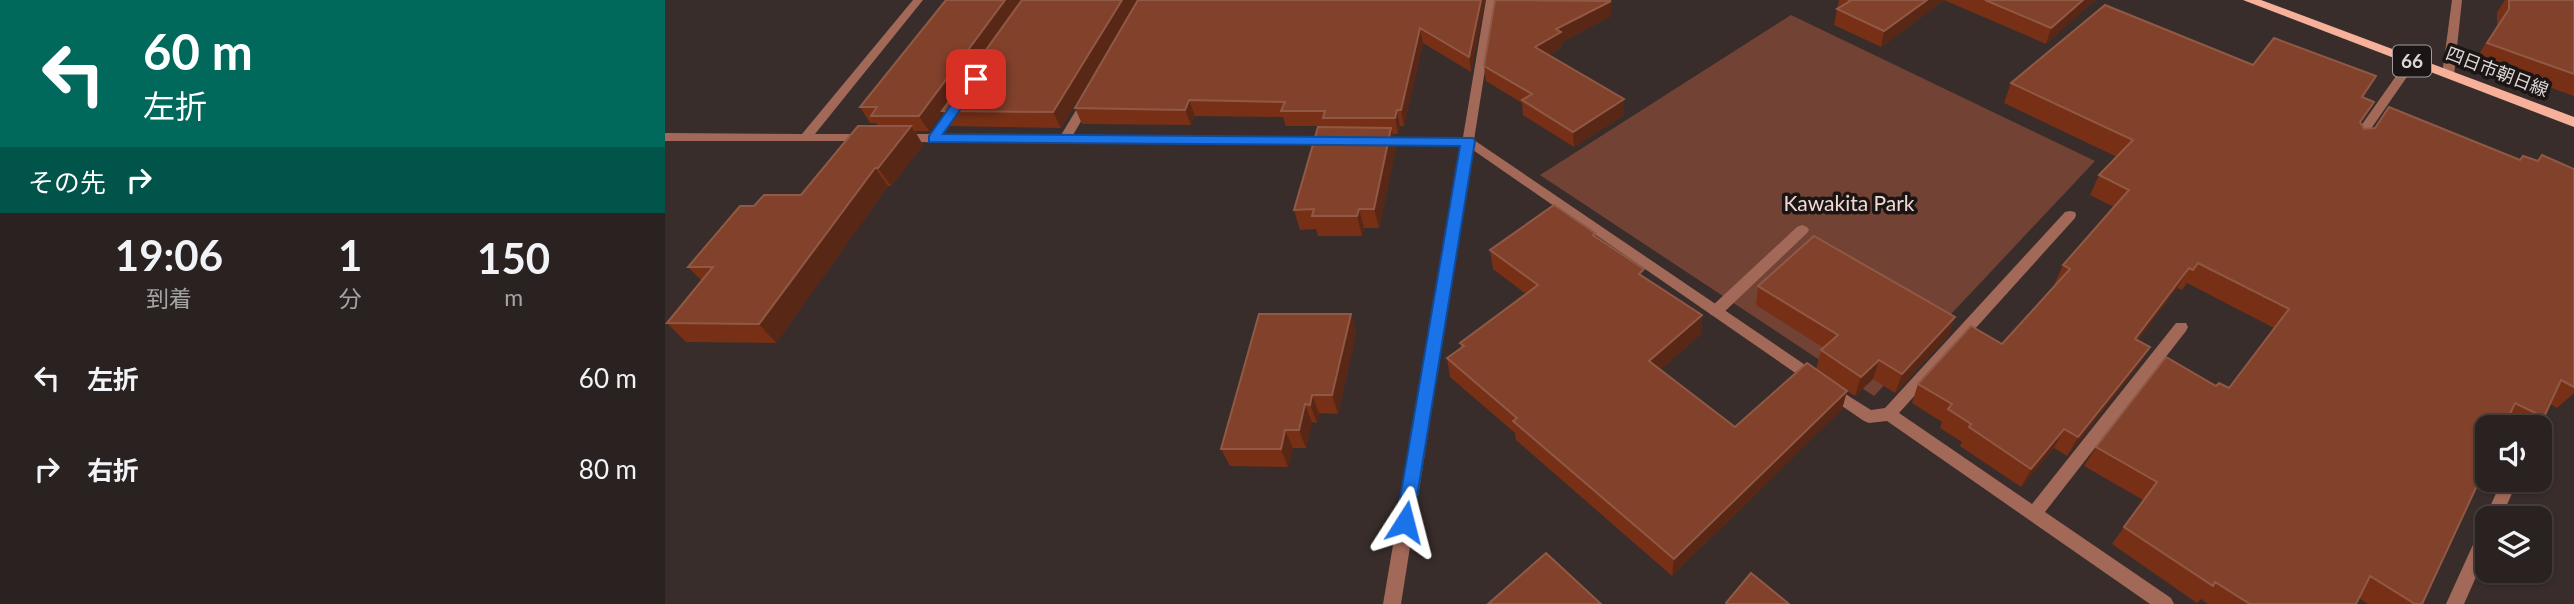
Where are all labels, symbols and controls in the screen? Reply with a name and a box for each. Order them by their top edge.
text: 60 m [143,22,253,80]
icon: left [28,28,119,119]
street label: 四日市朝日線 [2443,41,2552,101]
road number: 66 [2393,45,2431,76]
pin [946,49,1006,109]
icon: arrive [957,60,995,98]
text: 左折 [143,86,207,125]
icon: right [120,161,158,199]
text: その先 [28,166,106,198]
park label: Kawakita Park [1783,190,1915,215]
text: 19:06 [115,230,223,280]
text: 1 [338,230,362,280]
text: 150 [477,233,550,283]
text: m [504,283,523,311]
text: 到着 [146,284,192,312]
text: 分 [339,284,362,312]
icon: left [28,359,66,397]
text: 60 m [579,362,637,394]
text: 左折 [87,363,139,395]
map controls [2475,415,2552,583]
button: sound [2475,415,2552,492]
icon: right [28,450,66,488]
text: 80 m [579,453,637,485]
text: 右折 [87,454,139,486]
position arrow [1368,485,1442,559]
button: layers [2475,506,2552,583]

